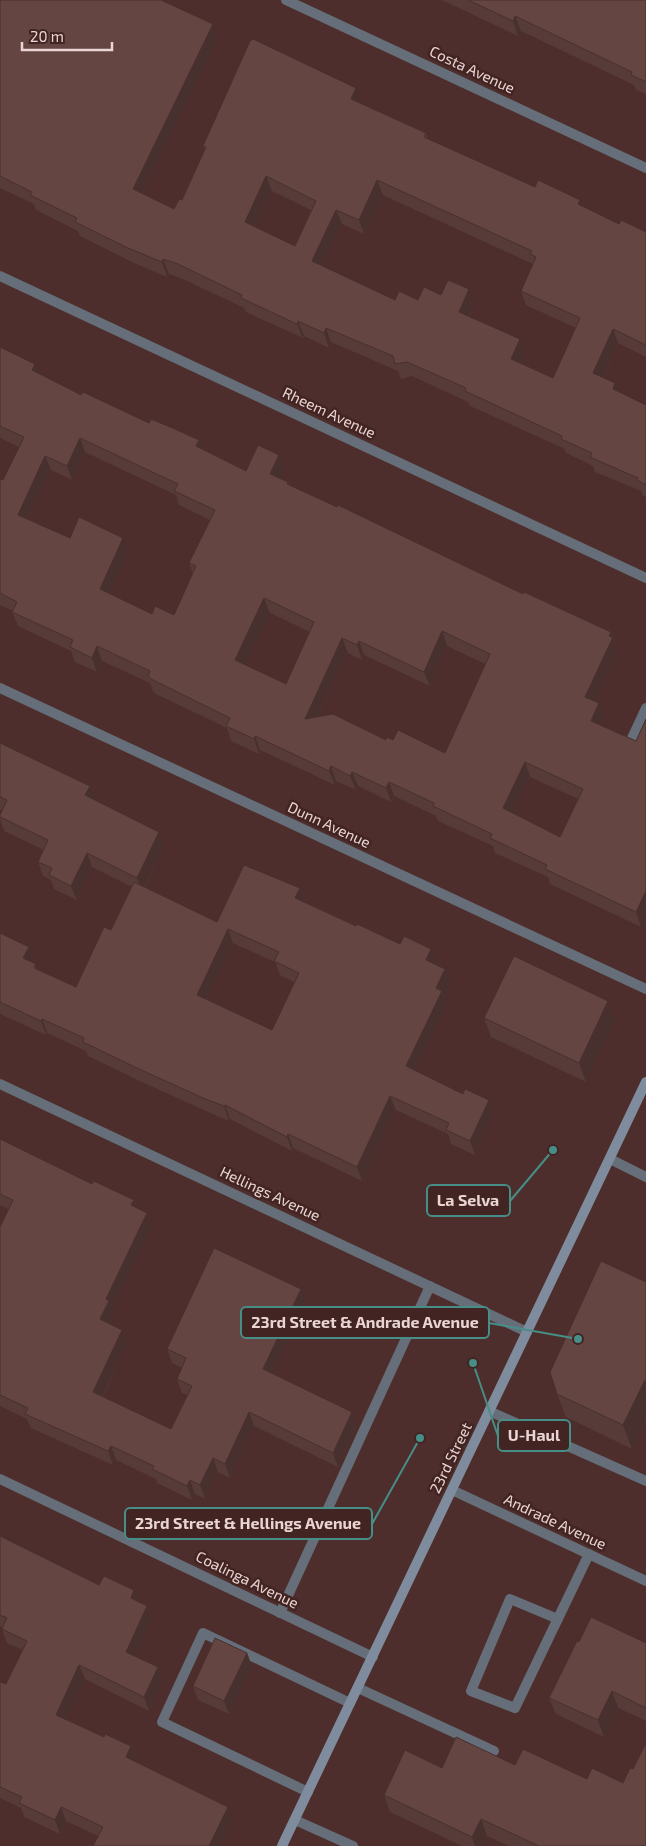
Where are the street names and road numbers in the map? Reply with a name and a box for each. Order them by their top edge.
street label: Costa Avenue [427,42,518,97]
street label: Rheem Avenue [280,383,379,441]
street label: Dunn Avenue [285,797,374,851]
street label: Hellings Avenue [217,1162,323,1224]
street label: 23rd Street [425,1419,475,1496]
street label: Andrade Avenue [501,1490,609,1553]
street label: Coalinga Avenue [193,1546,302,1612]

